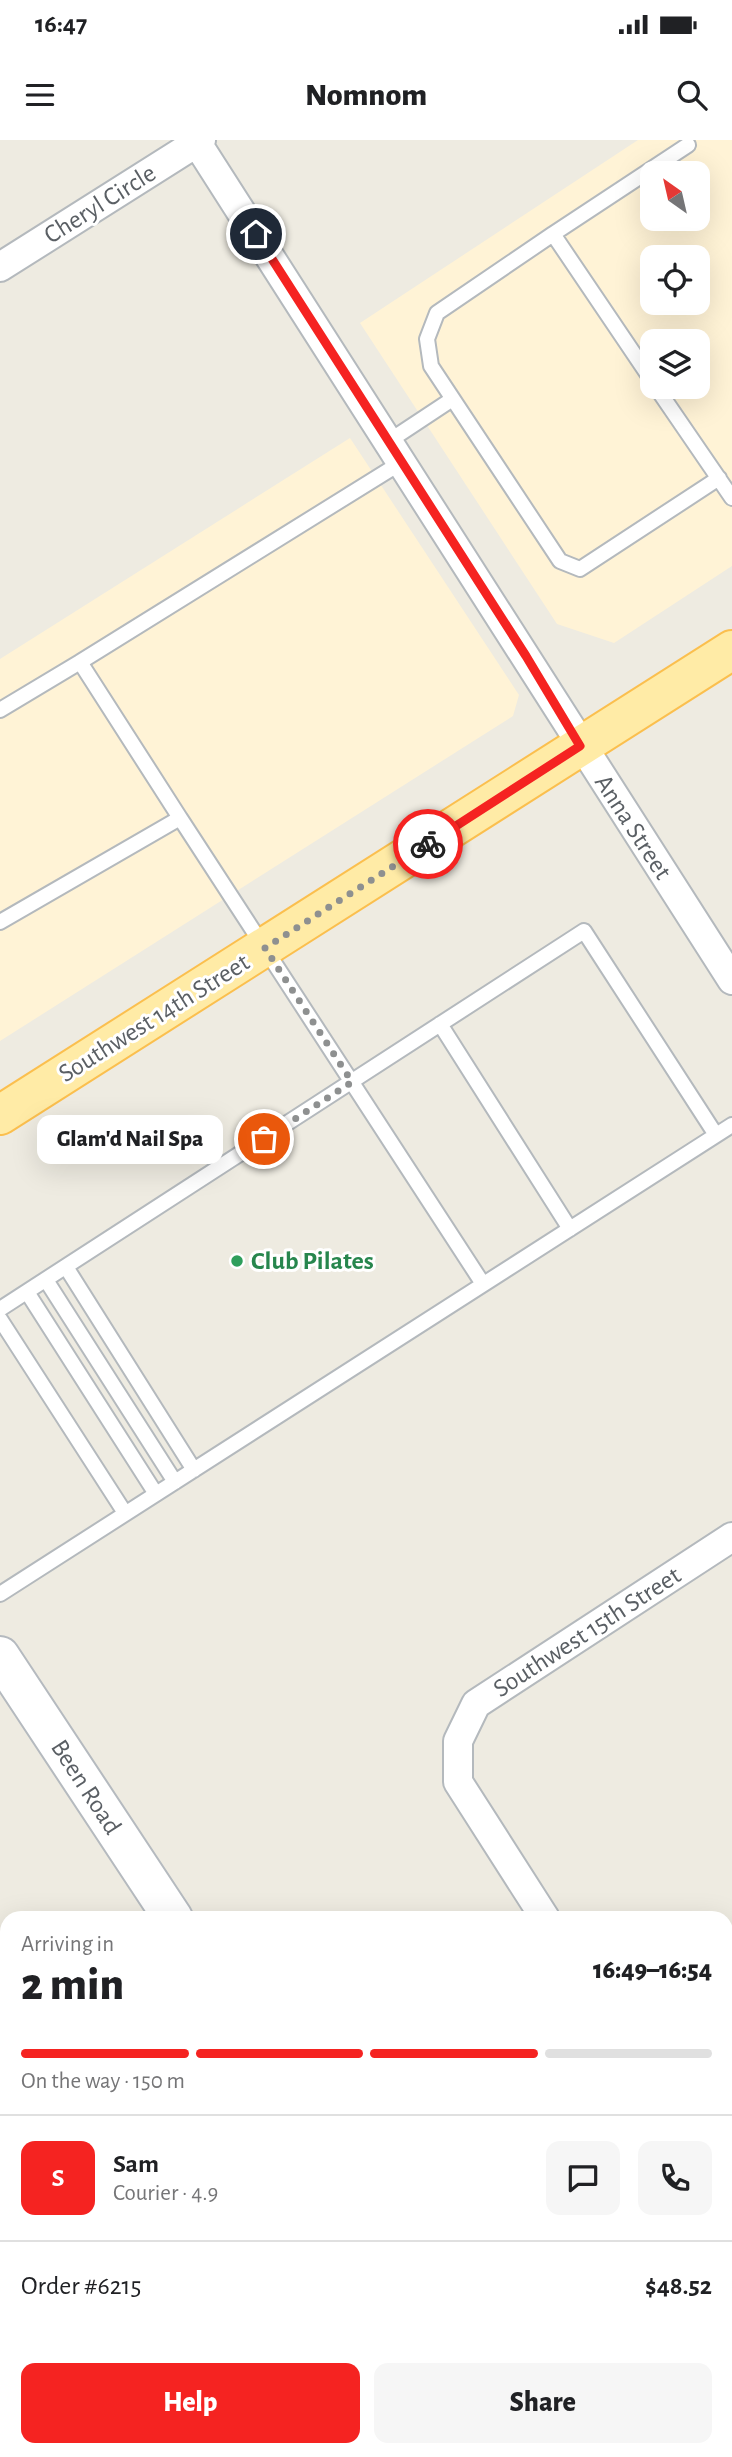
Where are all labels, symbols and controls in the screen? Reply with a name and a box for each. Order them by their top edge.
text: 16:47 [35,11,87,37]
icon: menu [21,76,59,114]
icon: search [673,76,711,114]
text: Nomnom [305,79,427,111]
street label: Cheryl Circle [40,160,160,248]
north arrow [640,161,710,231]
map controls [640,161,710,399]
pin [226,204,286,264]
icon: home [237,215,275,253]
button: locate [640,245,710,315]
button: layers [640,329,710,399]
street label: Anna Street [590,770,676,884]
courier [393,809,463,879]
icon: bike [409,825,447,863]
street label: Southwest 14th Street [54,949,254,1087]
pin [234,1109,294,1169]
callout: Glam'd Nail Spa [37,1114,222,1164]
icon: bag [245,1120,283,1158]
text: Glam'd Nail Spa [57,1128,203,1151]
place label: Club Pilates [251,1248,374,1274]
marker: Club Pilates [229,1253,245,1269]
street label: Southwest 15th Street [489,1562,685,1702]
street label: Been Road [46,1735,126,1839]
text: Arriving in [21,1933,114,1956]
text: 16:49–16:54 [593,1957,712,1983]
text: 2 min [21,1962,124,2008]
text: On the way · 150 m [21,2070,185,2093]
button: chat [546,2141,620,2215]
button: phone [638,2141,712,2215]
text: Sam [113,2151,159,2177]
text: S [52,2165,64,2191]
text: Courier · 4.9 [113,2182,218,2205]
text: Order #6215 [21,2273,141,2299]
text: $48.52 [645,2273,712,2299]
button: Help [21,2363,360,2443]
button: Share [374,2363,712,2443]

